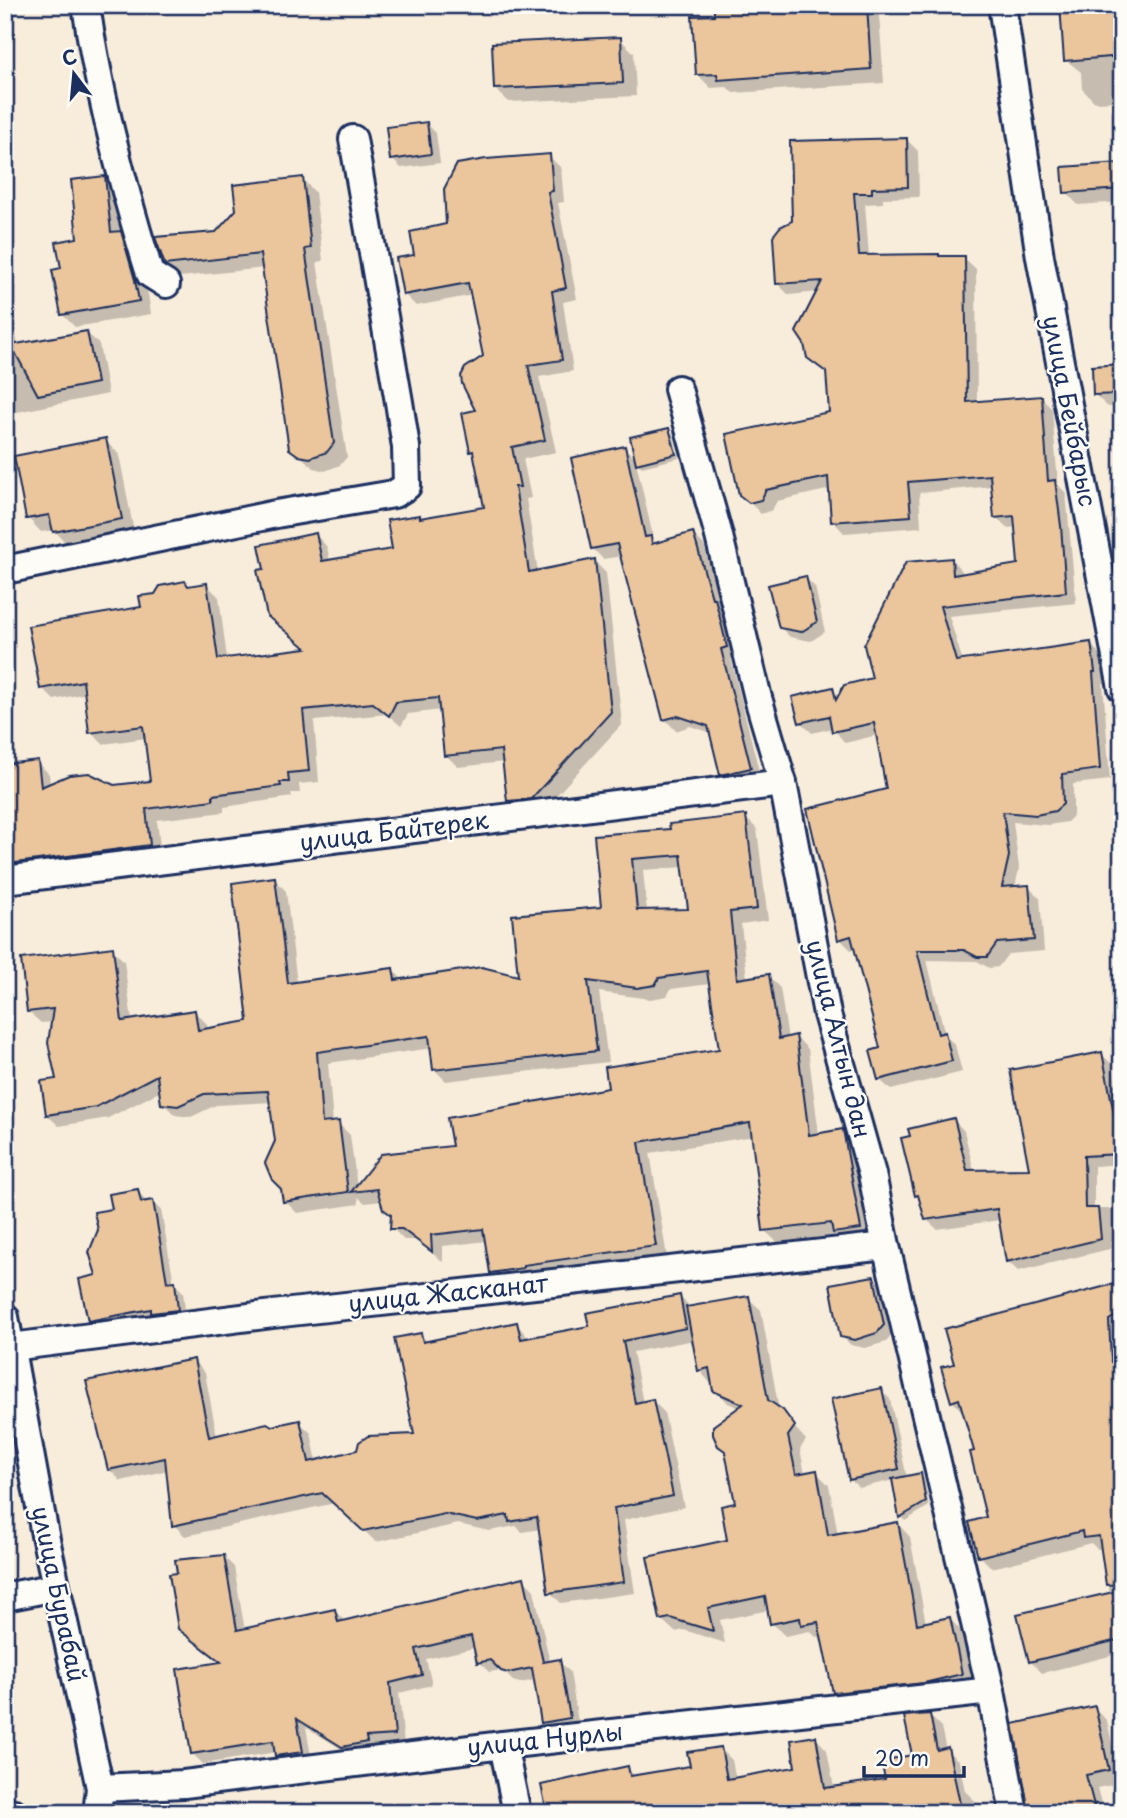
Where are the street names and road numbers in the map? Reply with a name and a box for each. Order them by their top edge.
street label: улица Бейбарыс [1035,312,1107,509]
street label: улица Байтерек [297,800,491,859]
street label: улица Алтын дан [798,936,882,1141]
street label: улица Жасканат [346,1264,550,1320]
street label: улица Бурабай [24,1502,96,1685]
street label: улица Нурлы [465,1712,624,1764]

